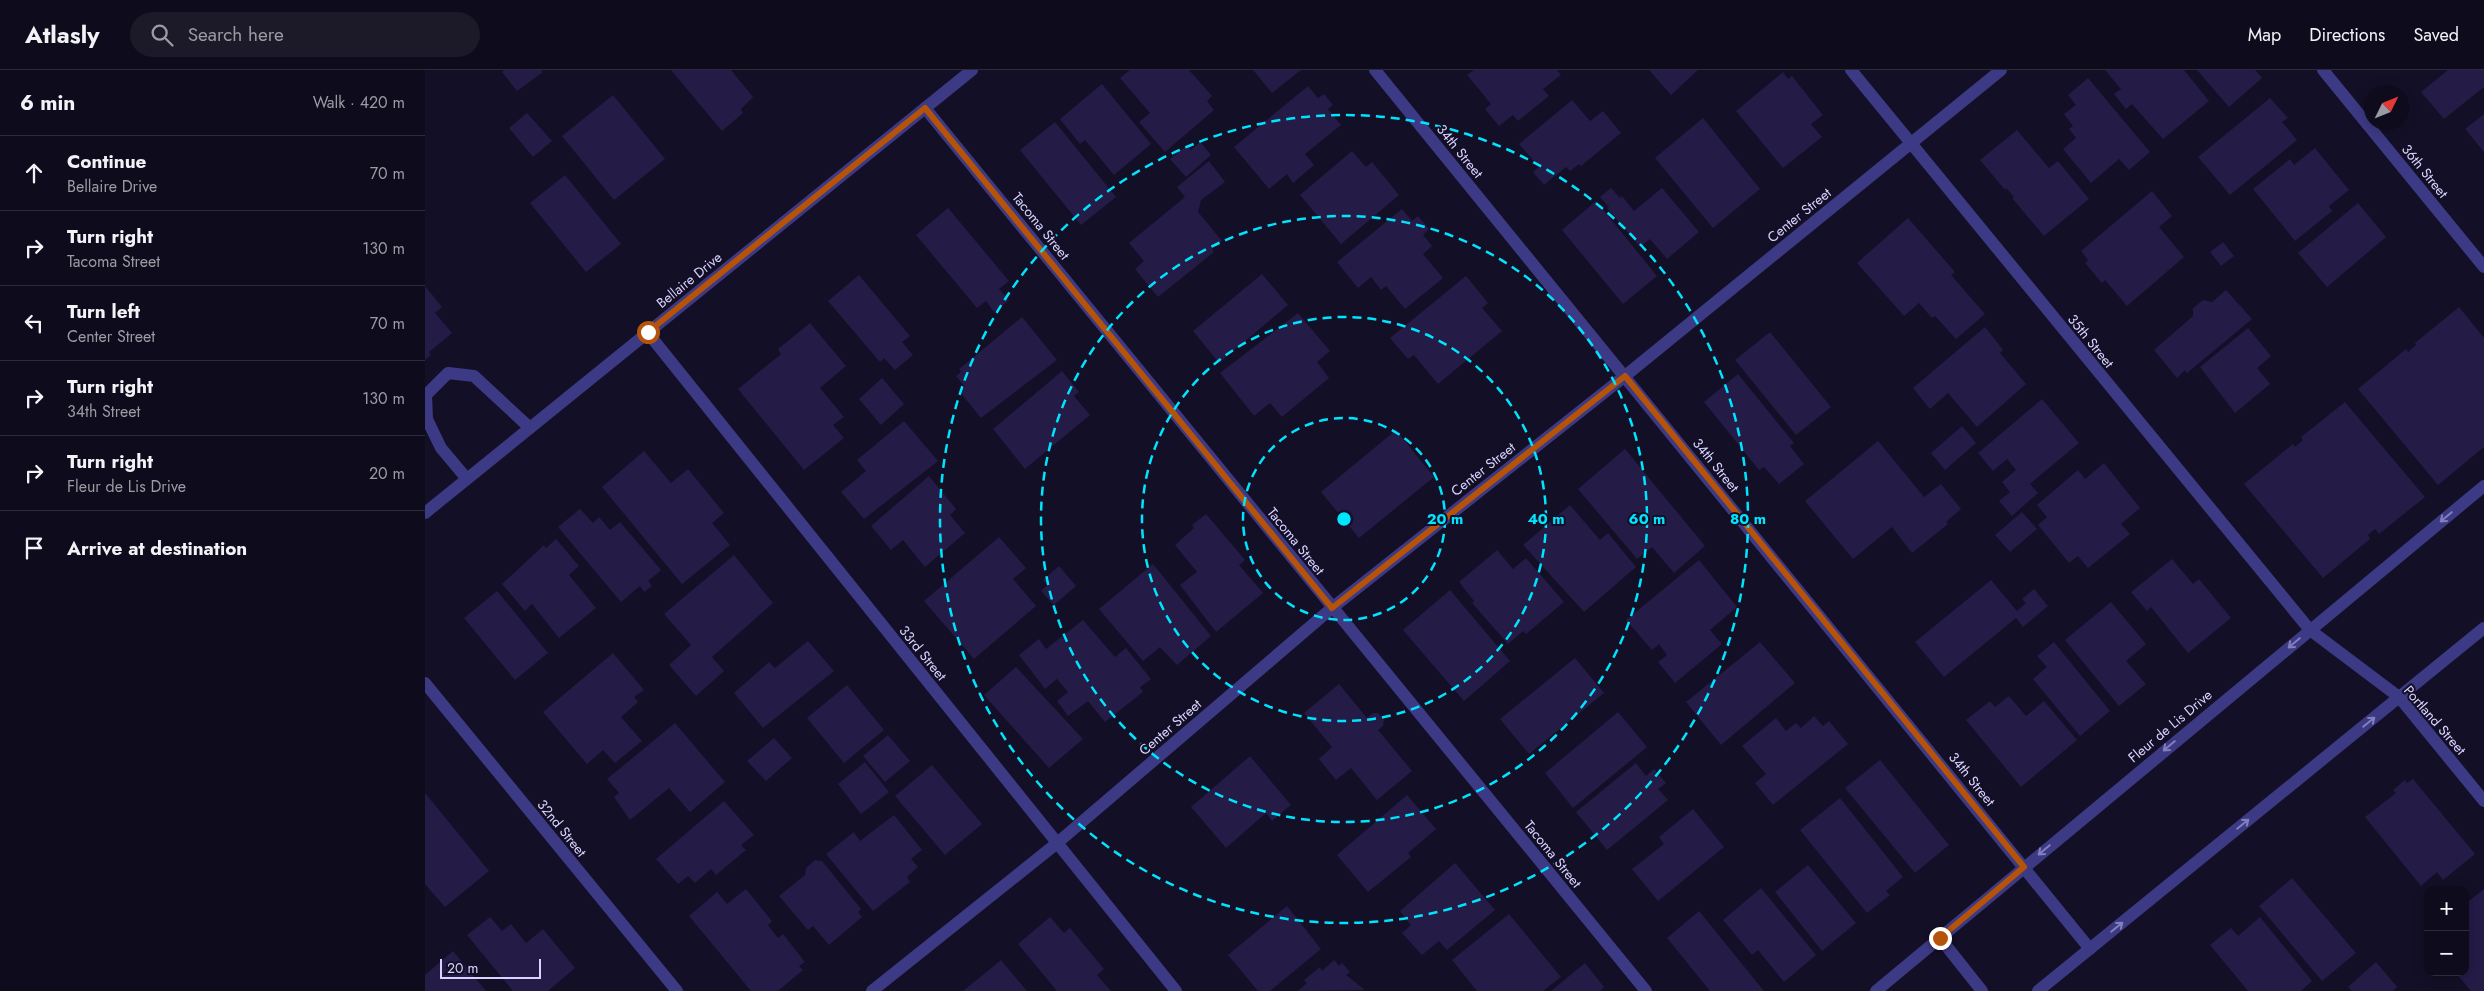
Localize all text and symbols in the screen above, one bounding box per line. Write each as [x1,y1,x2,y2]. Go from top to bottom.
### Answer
search box [130,12,480,57]
text: Atlasly [25,17,100,52]
icon: search [148,21,176,49]
text: Search here [188,21,284,48]
text: Map [2248,22,2281,48]
text: Directions [2309,22,2385,48]
text: Saved [2413,22,2459,48]
north arrow [2364,85,2409,130]
text: 6 min [20,88,75,118]
text: Walk · 420 m [313,91,405,114]
street label: 34th Street [1432,120,1488,183]
street label: 36th Street [2397,140,2453,203]
text: Continue [67,148,146,175]
icon: ahead [20,159,48,187]
text: 70 m [370,162,405,185]
text: Bellaire Drive [67,175,157,198]
street label: Center Street [1763,183,1836,247]
street label: Tacoma Street [1008,188,1075,264]
text: Turn right [67,223,153,250]
icon: right [20,234,48,262]
text: 130 m [362,237,405,260]
street label: Bellaire Drive [652,247,726,313]
text: Tacoma Street [67,250,160,273]
text: Turn left [67,298,140,325]
icon: left [20,309,48,337]
street label: 35th Street [2063,310,2119,373]
text: 70 m [370,312,405,335]
route start [637,321,660,344]
text: Center Street [67,325,155,348]
text: Turn right [67,373,153,400]
icon: right [20,384,48,412]
text: 130 m [362,387,405,410]
text: 34th Street [67,400,140,423]
street label: 34th Street [1688,434,1744,497]
street label: Center Street [1446,437,1520,501]
text: Turn right [67,448,153,475]
icon: right [20,459,48,487]
text: 20 m [369,462,405,485]
text: Fleur de Lis Drive [67,475,186,498]
street label: Tacoma Street [1263,503,1330,579]
text: 20 m [1427,508,1463,530]
text: 40 m [1527,508,1565,530]
text: 60 m [1629,508,1665,530]
text: 80 m [1730,508,1766,530]
centre of rings [1335,510,1353,528]
one-way arrow [2440,511,2453,522]
icon: arrive [20,534,48,562]
text: Arrive at destination [67,535,247,562]
street label: 33rd Street [895,621,952,685]
one-way arrow [2288,637,2301,648]
street label: Portland Street [2399,681,2471,759]
street label: Fleur de Lis Drive [2124,685,2216,767]
street label: Center Street [1134,694,1206,760]
one-way arrow [2362,716,2375,727]
one-way arrow [2163,741,2176,752]
street label: 34th Street [1944,748,2000,811]
street label: 32nd Street [533,795,592,861]
street label: Tacoma Street [1520,816,1587,892]
one-way arrow [2236,819,2249,830]
one-way arrow [2038,845,2051,856]
map controls [2424,886,2469,976]
button: + [2424,886,2469,931]
one-way arrow [2110,922,2123,933]
route end [1929,927,1952,950]
button: − [2424,931,2469,976]
scale bar [440,956,541,979]
text: 20 m [447,958,479,978]

